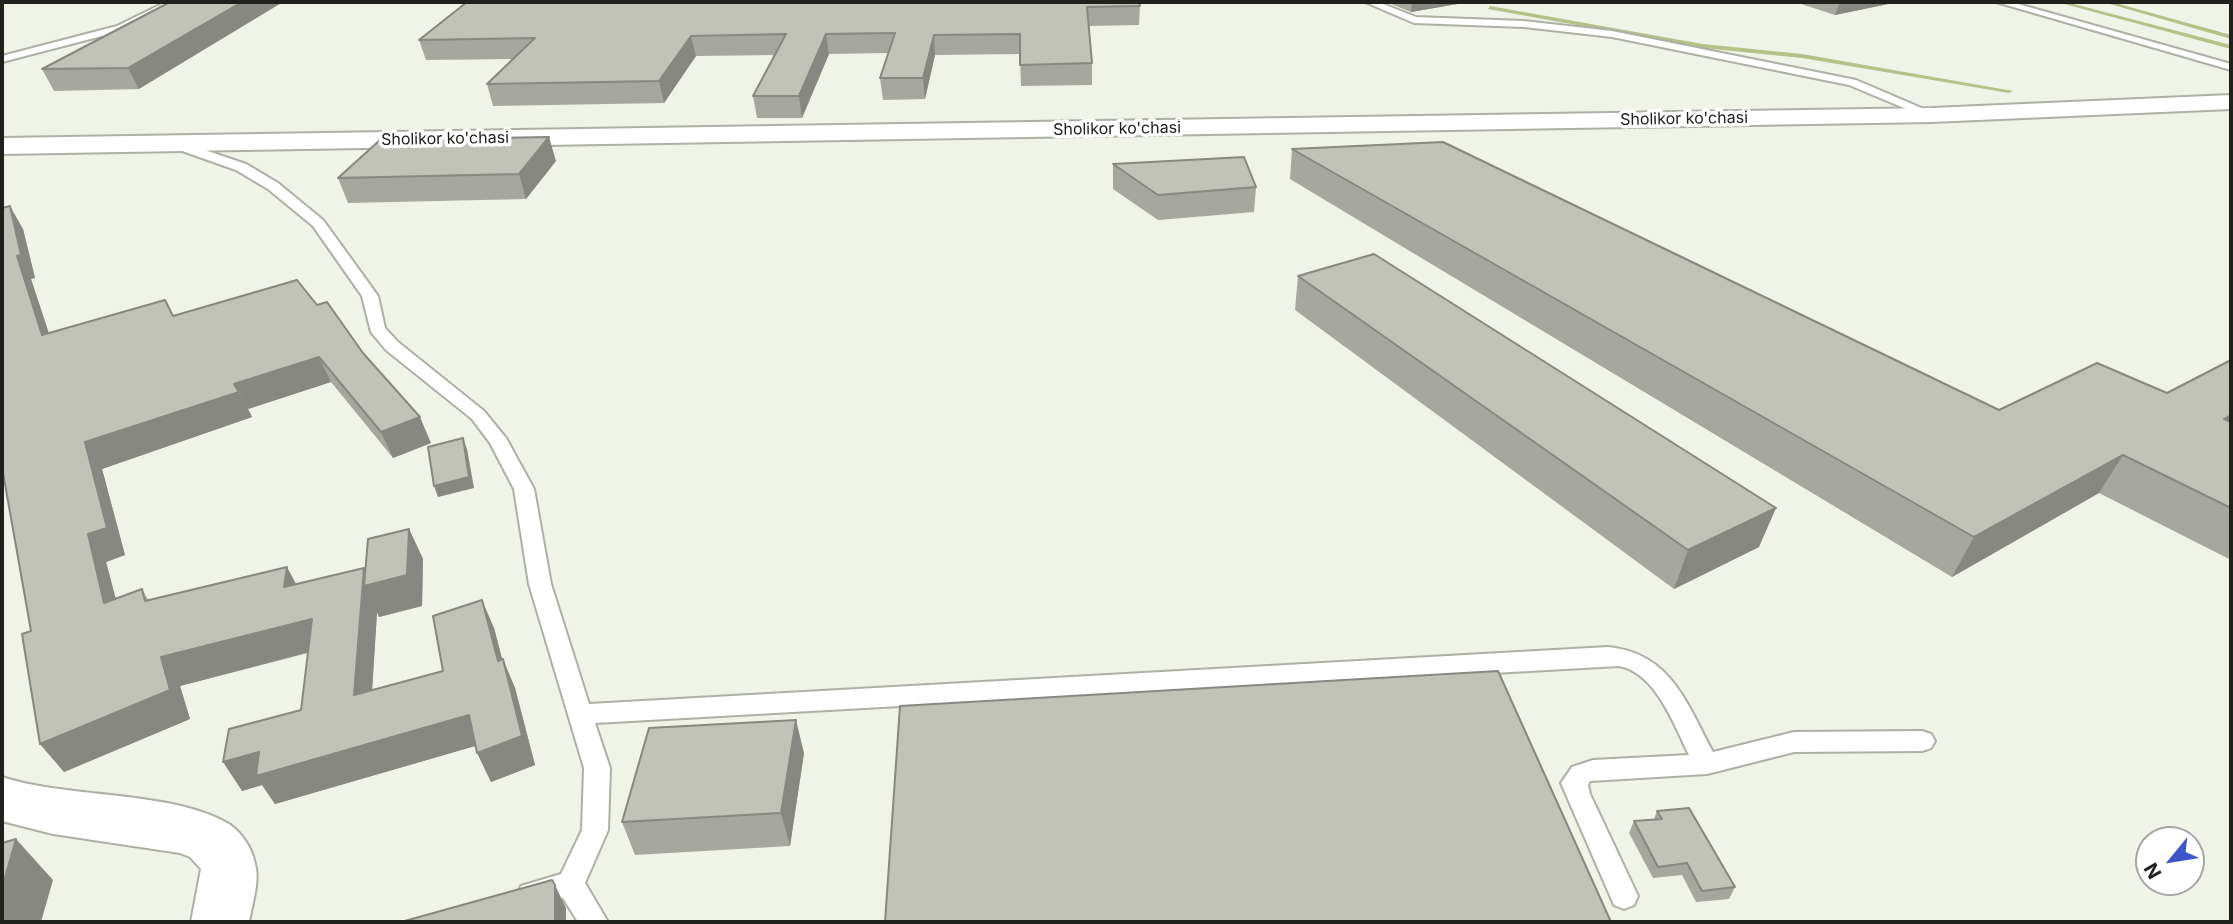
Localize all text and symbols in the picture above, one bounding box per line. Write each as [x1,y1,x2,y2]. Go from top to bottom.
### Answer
street label: Sholikor ko'chasi [1620,108,1748,130]
street label: Sholikor ko'chasi [1053,118,1181,140]
street label: Sholikor ko'chasi [381,128,509,150]
north arrow [2135,826,2205,896]
text: N [2140,859,2167,883]

